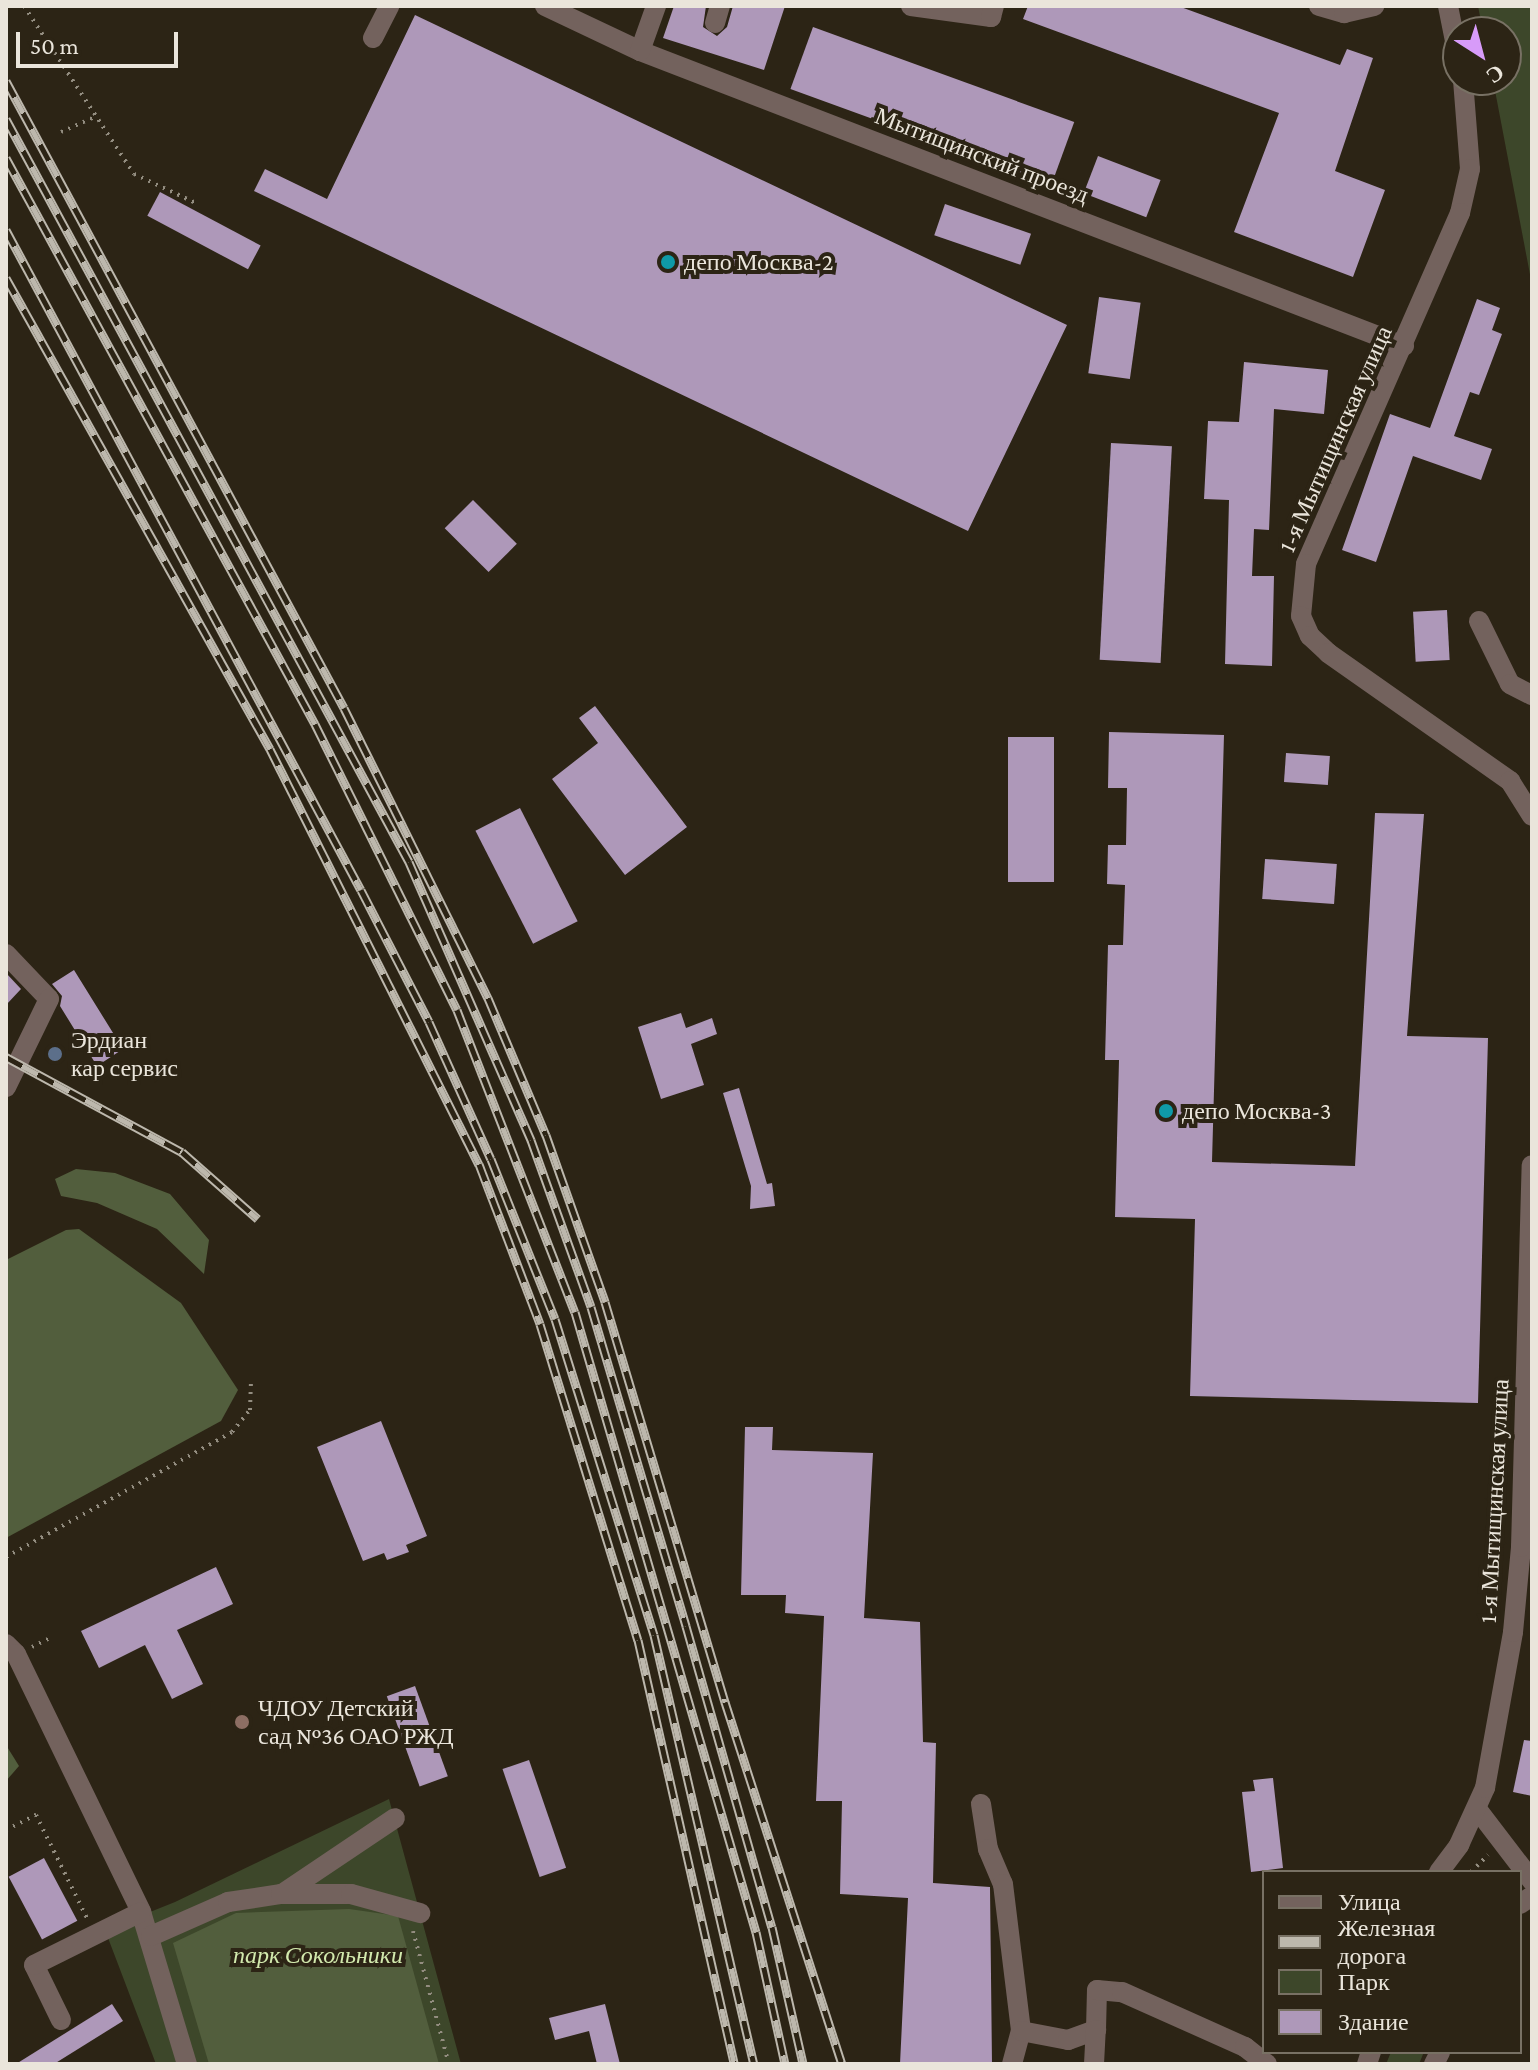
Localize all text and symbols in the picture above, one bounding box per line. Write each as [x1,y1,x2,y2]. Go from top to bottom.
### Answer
scale bar [20,16,182,66]
north arrow [1442,16,1522,96]
text: 50 m [30,32,79,59]
text: С [1481,59,1509,89]
street label: Мытищинский проезд [871,101,1093,209]
place label: депо Москва-2 [684,248,833,276]
marker: депо Москва-2 [659,253,677,271]
street label: 1-я Мытищинская улица [1272,321,1398,557]
place label: Эрдиан кар сервис [71,1026,178,1082]
marker: Эрдиан кар сервис [46,1045,64,1063]
place label: депо Москва-3 [1182,1097,1331,1125]
marker: депо Москва-3 [1157,1102,1175,1120]
street label: 1-я Мытищинская улица [1473,1378,1515,1624]
place label: ЧДОУ Детский сад №36 ОАО РЖД [258,1694,454,1750]
marker: ЧДОУ Детский сад №36 ОАО РЖД [233,1713,251,1731]
legend [1262,1870,1522,2054]
text: Улица [1338,1888,1401,1915]
text: Железная дорога [1337,1914,1435,1969]
park label: парк Сокольники [233,1941,403,1969]
text: Парк [1338,1968,1390,1995]
text: Здание [1338,2008,1409,2035]

